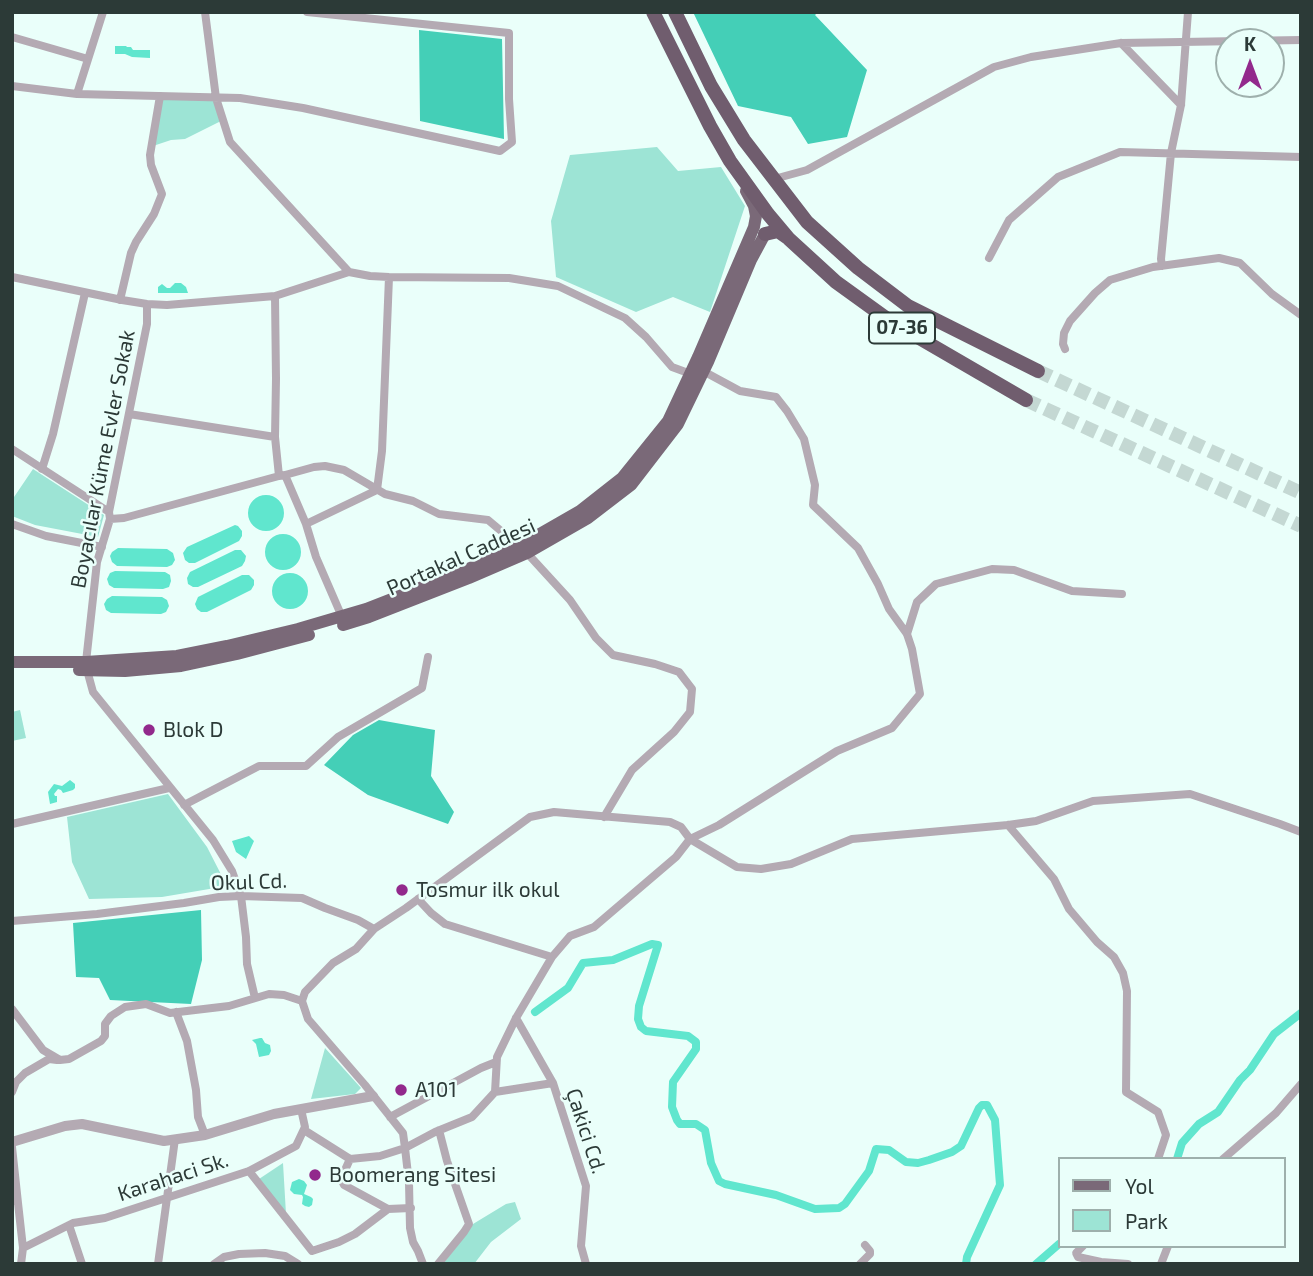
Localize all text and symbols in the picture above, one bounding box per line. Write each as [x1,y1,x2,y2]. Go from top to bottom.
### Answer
north arrow [1215,28,1285,98]
text: K [1244,32,1256,55]
road number: 07-36 [869,312,935,344]
street label: Boyacılar Küme Evler Sokak [66,328,140,590]
street label: Portakal Caddesi [383,513,539,601]
place label: Blok D [163,717,224,743]
marker: Blok D [141,722,157,738]
street label: Okul Cd. [210,868,288,896]
place label: Tosmur ilk okul [416,877,560,903]
marker: Tosmur ilk okul [394,882,410,898]
place label: A101 [415,1077,457,1103]
marker: A101 [393,1082,409,1098]
street label: Çakici Cd. [560,1085,612,1177]
street label: Karahaci Sk. [114,1147,232,1207]
legend [1058,1157,1285,1248]
place label: Boomerang Sitesi [329,1162,496,1188]
marker: Boomerang Sitesi [307,1167,323,1183]
text: Yol [1125,1173,1154,1198]
text: Park [1125,1208,1168,1233]

